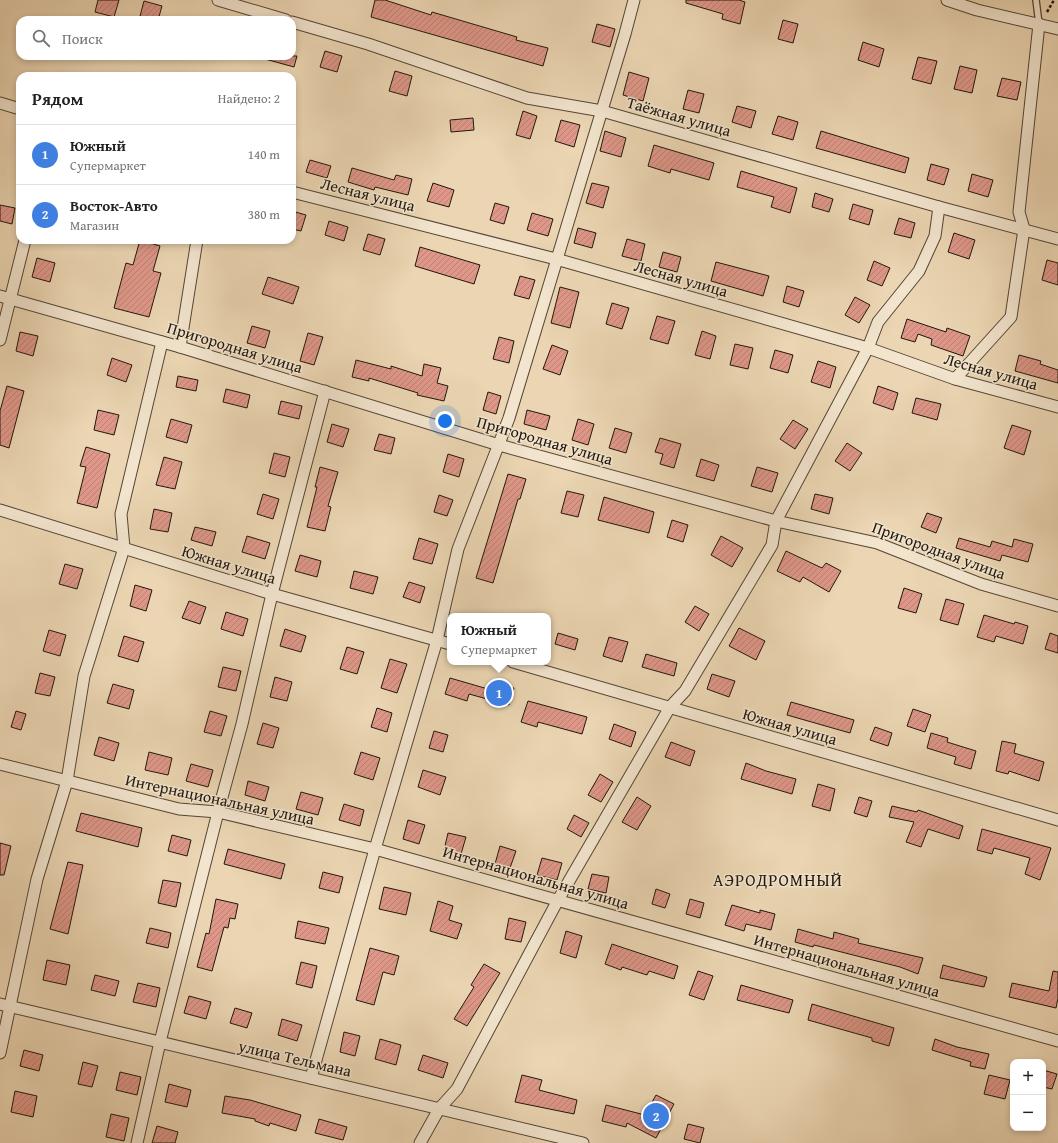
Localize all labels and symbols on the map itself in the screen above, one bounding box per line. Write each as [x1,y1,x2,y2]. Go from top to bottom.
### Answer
street label: Таёжная улица [624,90,734,142]
street label: Лесная улица [318,171,418,217]
street label: Лесная улица [631,253,731,303]
street label: Пригородная улица [164,315,306,379]
street label: Лесная улица [941,346,1041,396]
street label: Пригородная улица [474,409,616,471]
your location [435,411,455,431]
street label: Пригородная улица [869,515,1010,585]
street label: Южная улица [179,538,279,590]
pin: 1 [486,678,512,708]
street label: Южная улица [740,701,840,751]
street label: Интернациональная улица [123,767,317,831]
street label: Интернациональная улица [440,839,632,915]
district label: АЭРОДРОМНЫЙ [713,867,843,892]
street label: Интернациональная улица [751,927,943,1003]
street label: улица Тельмана [235,1033,354,1083]
pin: 2 [643,1101,669,1131]

